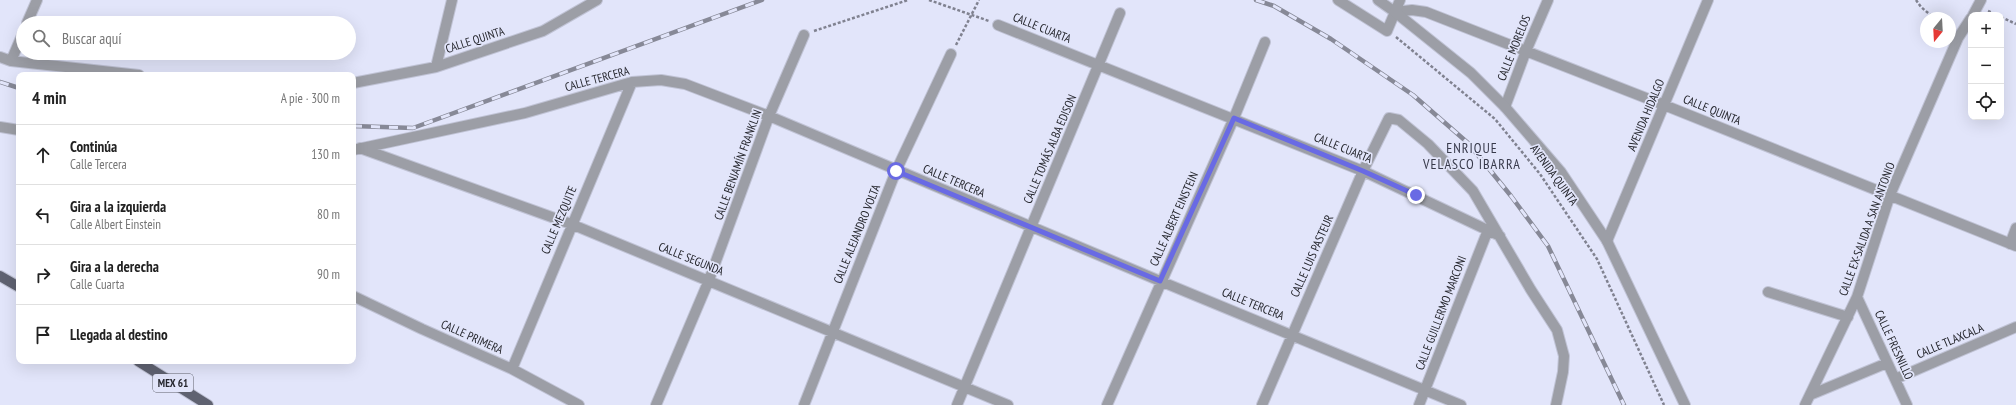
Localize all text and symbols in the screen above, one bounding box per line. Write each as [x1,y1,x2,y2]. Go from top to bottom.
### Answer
street label: CALLE CUARTA [1011,9,1074,46]
north arrow [1920,12,1956,48]
map controls [1968,12,2004,120]
button: + [1968,12,2004,48]
street label: CALLE MORELOS [1494,13,1534,83]
search box [16,16,356,60]
street label: CALLE QUINTA [444,23,506,56]
icon: search [30,27,52,49]
text: Buscar aquí [62,29,122,48]
button: − [1968,48,2004,84]
street label: CALLE TERCERA [563,63,631,94]
street label: AVENIDA HIDALGO [1624,76,1668,153]
button: locate [1968,84,2004,120]
text: 4 min [32,87,66,109]
text: A pie · 300 m [281,90,340,107]
street label: CALLE QUINTA [1681,91,1744,128]
street label: CALLE TOMÁS ALBA EDISON [1020,92,1079,206]
street label: CALLE BENJAMÍN FRANKLIN [711,108,765,222]
street label: CALLE CUARTA [1312,129,1375,166]
text: Continúa [70,137,117,156]
district label: ENRIQUE VELASCO IBARRA [1422,139,1521,173]
street label: AVENIDA QUINTA [1527,141,1582,208]
icon: ahead [32,144,54,166]
text: 130 m [311,146,340,163]
text: Calle Tercera [70,156,127,173]
street label: CALLE EX-SALIDA A SAN ANTONIO [1835,159,1898,298]
street label: CALLE TERCERA [921,161,988,200]
route start [887,162,905,180]
street label: CALLE ALBERT EINSTEIN [1146,169,1201,268]
street label: CALLE ALEJANDRO VOLTA [830,182,883,286]
street label: CALLE MEZQUITE [537,183,580,256]
route end [1407,186,1425,204]
text: Gira a la izquierda [70,197,166,216]
icon: left [32,204,54,226]
text: 80 m [317,206,340,223]
street label: CALLE LUIS PASTEUR [1287,212,1336,299]
text: Calle Albert Einstein [70,216,161,233]
street label: CALLE SEGUNDA [656,239,726,279]
street label: CALLE GUILLERMO MARCONI [1412,254,1469,372]
text: Gira a la derecha [70,257,159,276]
icon: right [32,264,54,286]
text: 90 m [317,266,340,283]
text: Calle Cuarta [70,276,124,293]
street label: CALLE TERCERA [1220,284,1287,323]
street label: CALLE FRESNILLO [1872,308,1917,382]
street label: CALLE PRIMERA [439,316,506,357]
street label: CALLE TLAXCALA [1914,320,1986,361]
icon: arrive [32,324,54,346]
text: Llegada al destino [70,325,168,344]
road number: MEX 61 [153,374,193,392]

